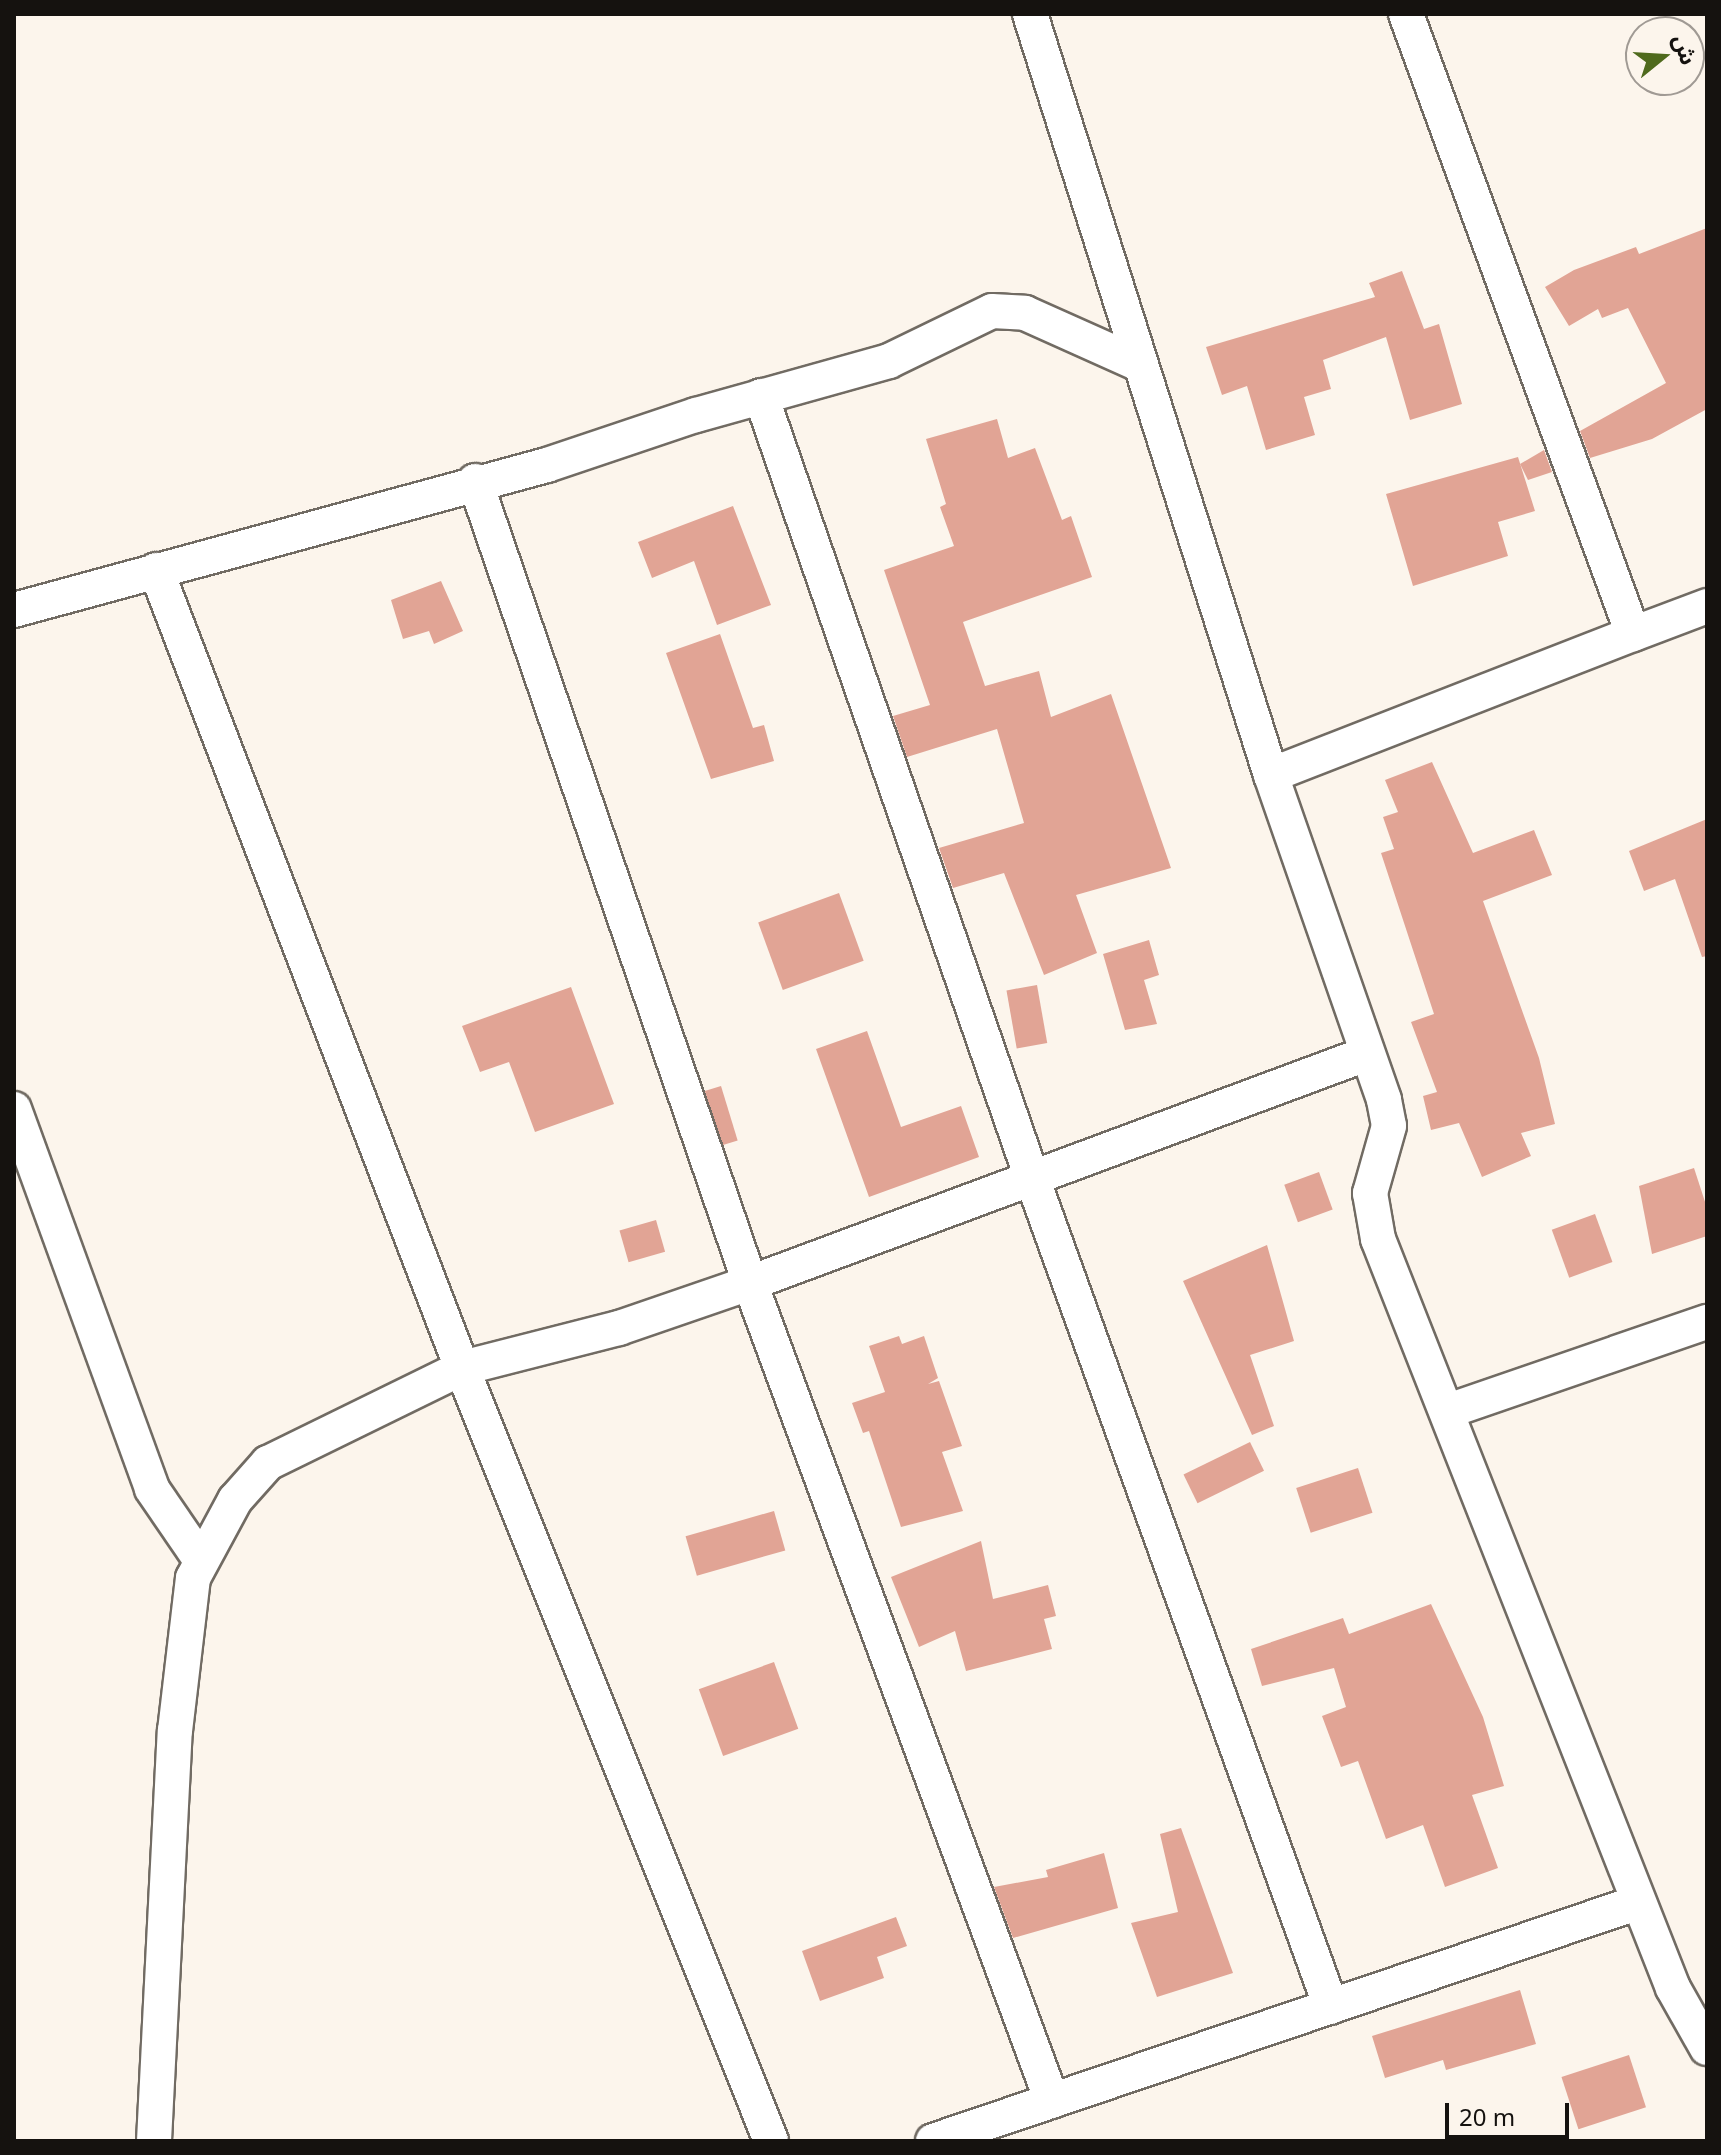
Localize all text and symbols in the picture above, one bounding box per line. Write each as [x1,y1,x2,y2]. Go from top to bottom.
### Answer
north arrow [1625,16,1705,96]
text: ش [1667,30,1705,68]
scale bar [1449,2087,1573,2137]
text: 20 m [1459,2100,1515,2133]

